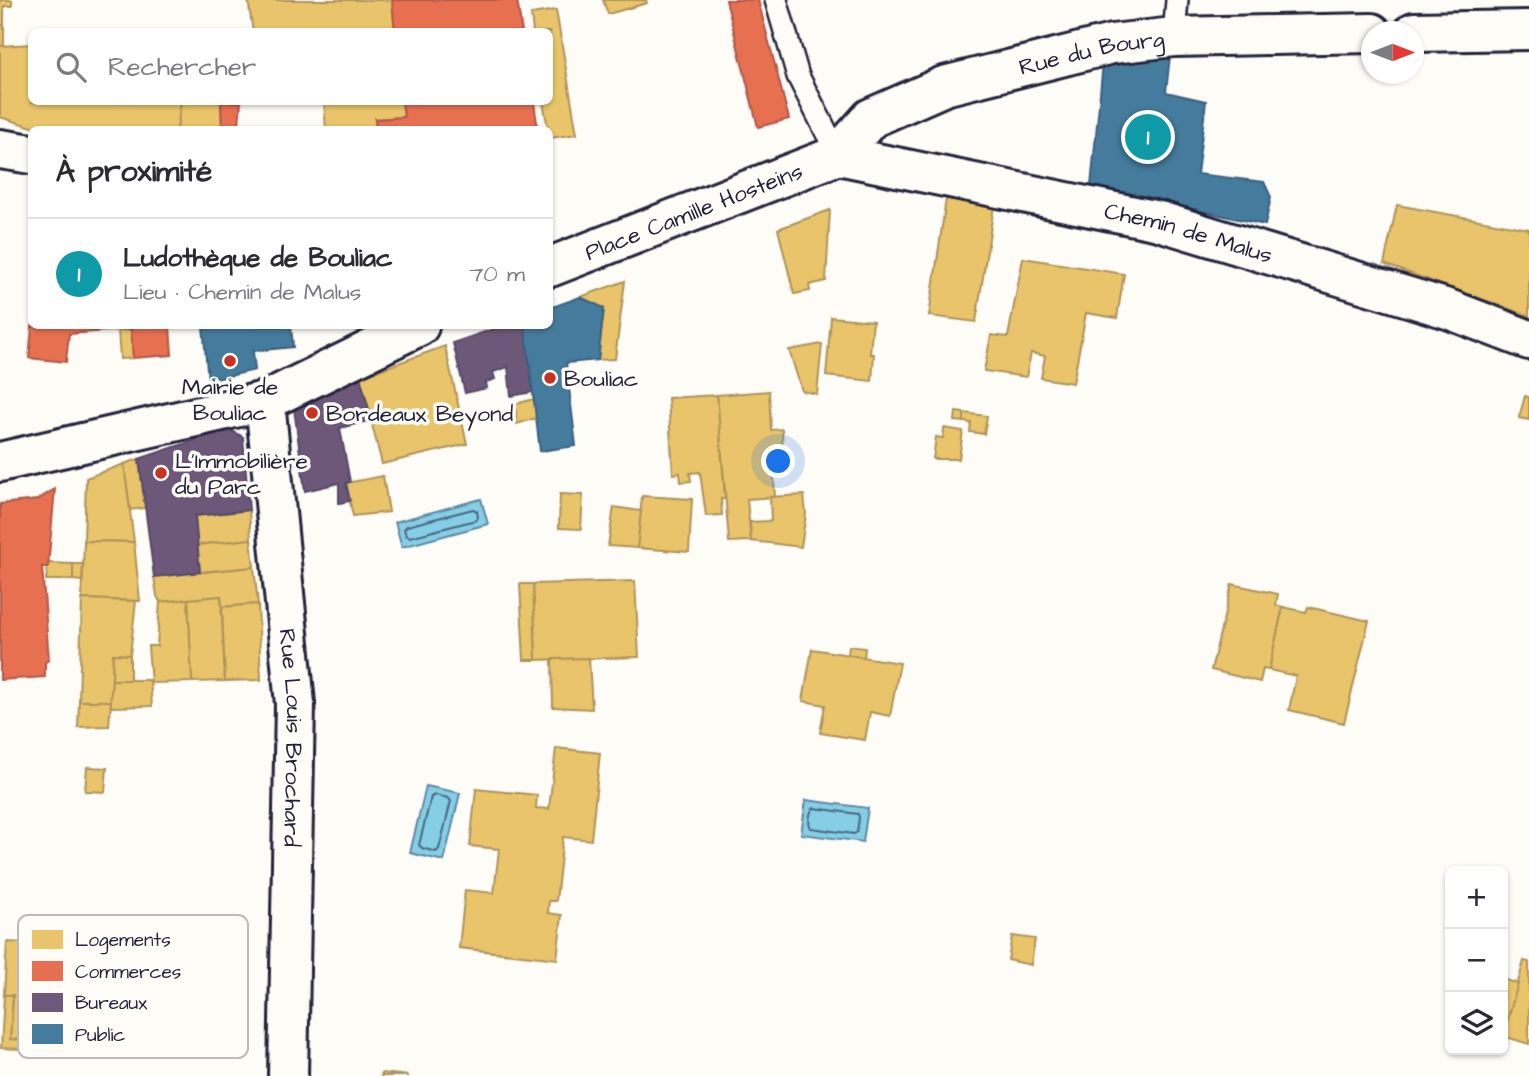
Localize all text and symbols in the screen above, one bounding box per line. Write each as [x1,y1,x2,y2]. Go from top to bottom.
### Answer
north arrow [1361,21,1424,84]
street label: Rue du Bourg [1016,23,1166,84]
search box [28,28,553,105]
icon: search [52,48,90,86]
text: Rechercher [108,49,256,85]
pin: 1 [1125,111,1171,163]
text: À proximité [56,151,212,193]
street label: Place Camille Hosteins [580,155,807,269]
street label: Chemin de Malus [1101,195,1276,272]
text: Ludothèque de Bouliac [123,240,392,276]
text: 1 [78,258,80,290]
text: 70 m [469,258,525,290]
text: Lieu · Chemin de Malus [123,276,361,308]
marker: Mairie de Bouliac [222,353,238,369]
place label: Bouliac [564,363,638,395]
marker: Bouliac [542,370,558,386]
place label: Mairie de Bouliac [182,371,278,429]
place label: Bordeaux Beyond [326,398,513,431]
marker: Bordeaux Beyond [304,405,320,421]
your location [761,444,795,478]
place label: L'Immobilière du Parc [175,445,308,503]
marker: L'Immobilière du Parc [153,465,169,481]
street label: Rue Louis Brochard [271,627,310,847]
map controls [1445,866,1508,1055]
button: + [1445,866,1508,929]
legend [18,915,248,1058]
text: Logements [75,927,171,955]
button: − [1445,929,1508,992]
text: Commerces [75,959,181,986]
text: Bureaux [75,990,147,1017]
button: layers [1445,992,1508,1055]
text: Public [75,1022,125,1049]

